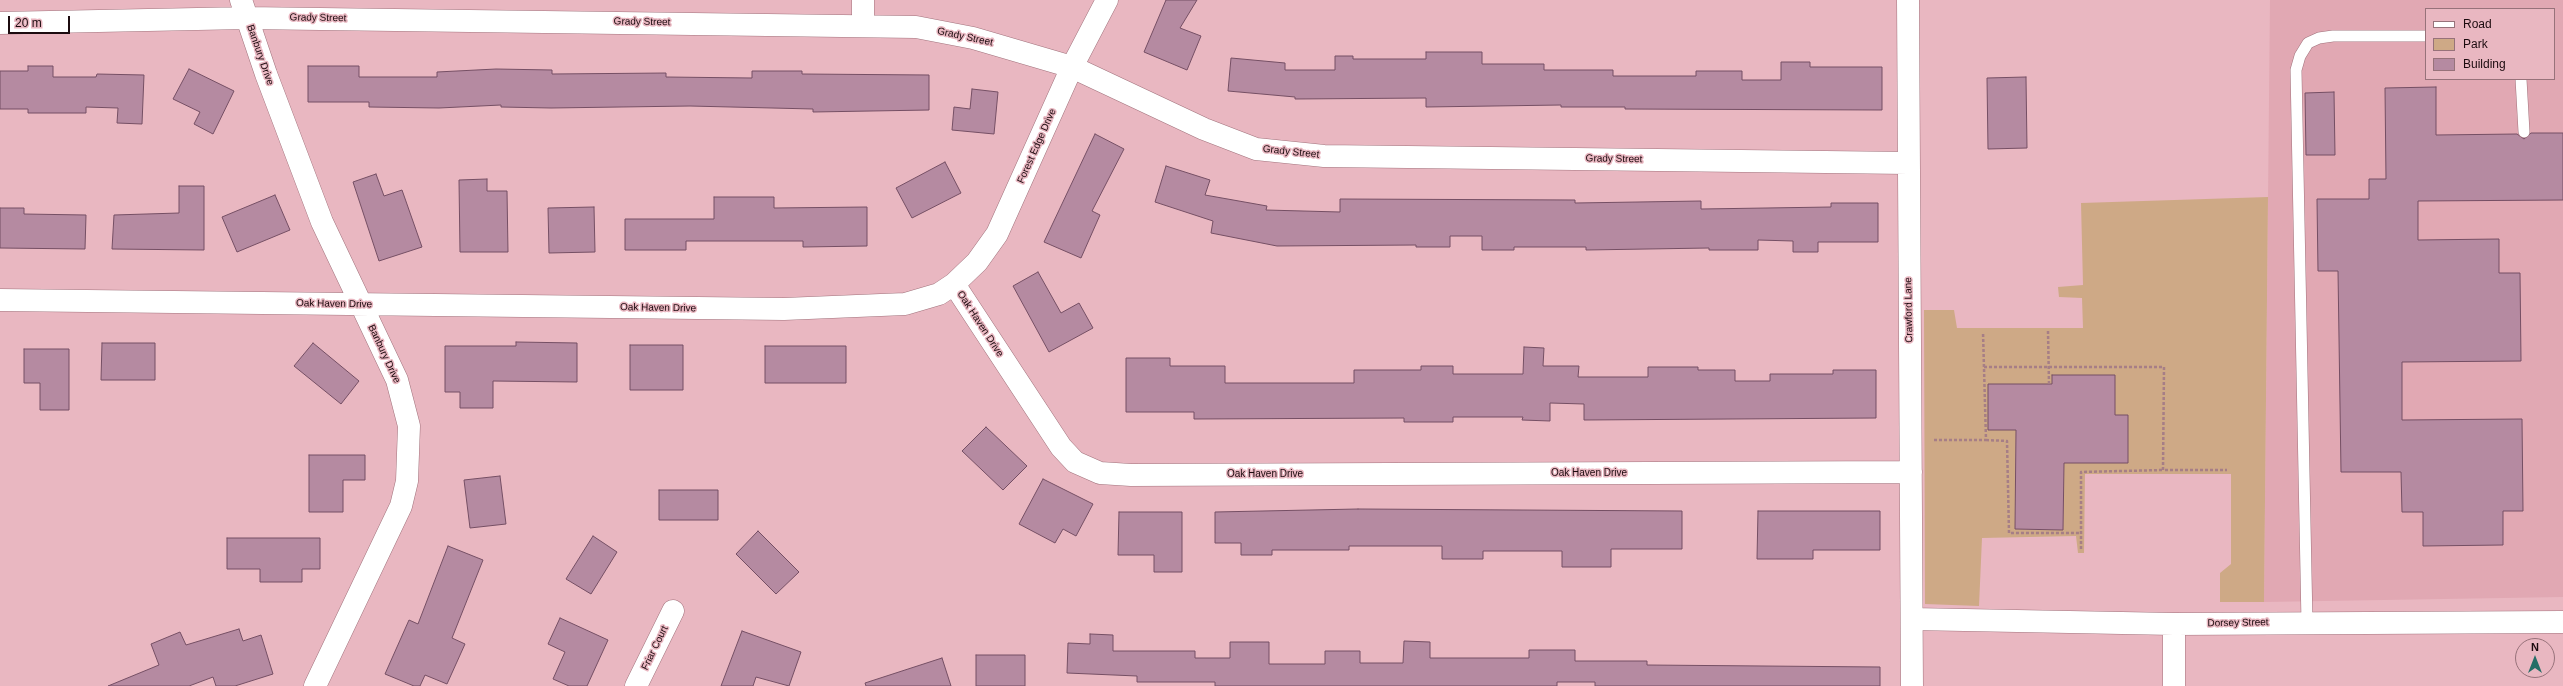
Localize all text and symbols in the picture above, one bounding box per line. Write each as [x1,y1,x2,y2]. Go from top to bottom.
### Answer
scale bar [10,8,72,34]
legend [2425,8,2555,80]
street label: Grady Street [290,12,346,24]
text: 20 m [15,16,42,30]
street label: Grady Street [614,16,670,28]
text: Road [2463,17,2492,31]
street label: Banbury Drive [244,23,276,87]
street label: Grady Street [936,25,994,49]
text: Park [2463,37,2488,51]
text: Building [2463,57,2506,71]
street label: Forest Edge Drive [1015,107,1059,185]
street label: Grady Street [1262,143,1320,161]
street label: Grady Street [1586,153,1642,165]
street label: Crawford Lane [1902,277,1916,343]
street label: Oak Haven Drive [954,289,1006,359]
street label: Oak Haven Drive [296,297,372,311]
street label: Oak Haven Drive [620,301,696,315]
street label: Banbury Drive [365,323,403,385]
street label: Oak Haven Drive [1551,467,1627,479]
street label: Oak Haven Drive [1227,468,1303,480]
street label: Dorsey Street [2207,616,2269,630]
street label: Friar Court [639,624,671,672]
north arrow [2515,638,2555,678]
text: N [2531,641,2539,653]

